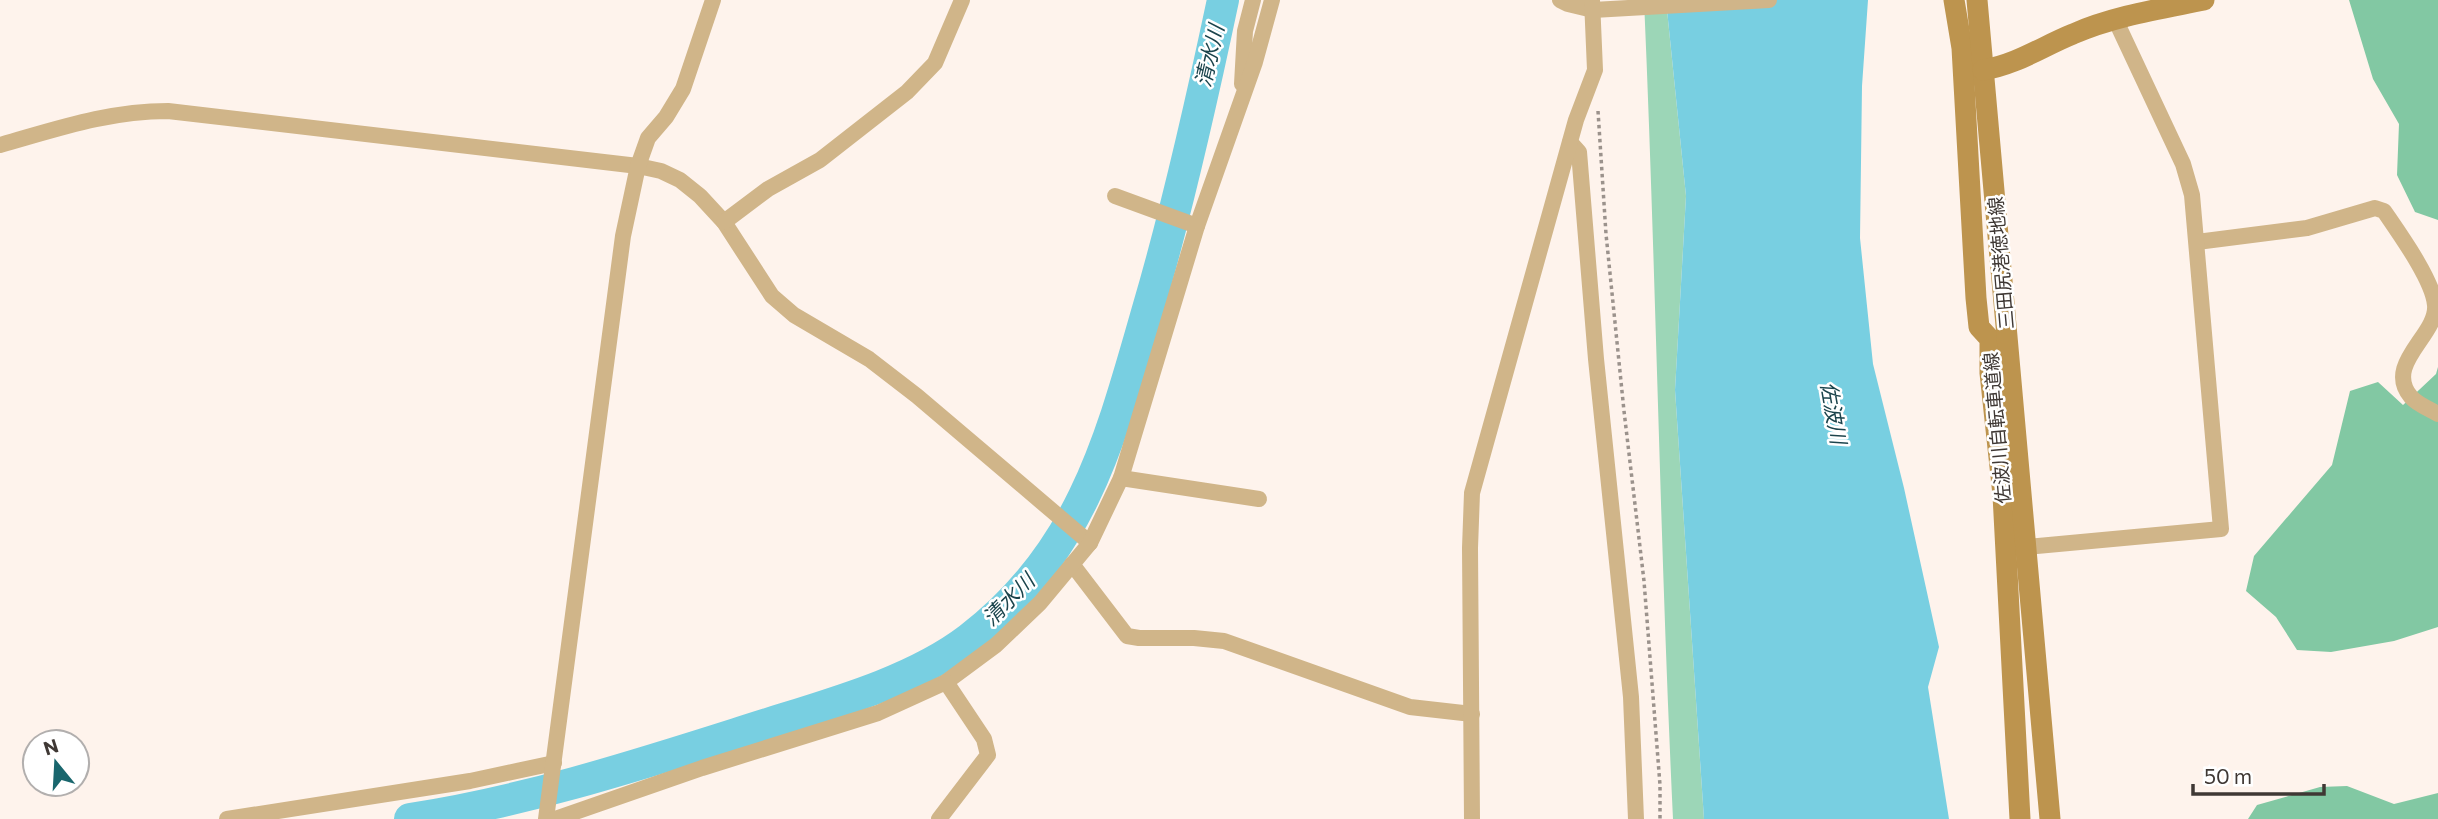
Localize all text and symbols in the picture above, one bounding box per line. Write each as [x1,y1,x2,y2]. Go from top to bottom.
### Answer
water label: 清水川 [1189,20,1228,89]
street label: 三田尻港徳地線 [1983,196,2018,330]
street label: 佐波川自転車道線 [1978,351,2015,505]
water label: 佐波川 [1817,380,1853,448]
water label: 清水川 [977,566,1040,630]
north arrow [21,728,91,798]
text: N [40,733,61,759]
scale bar [2193,752,2324,796]
text: 50 m [2204,763,2252,788]

